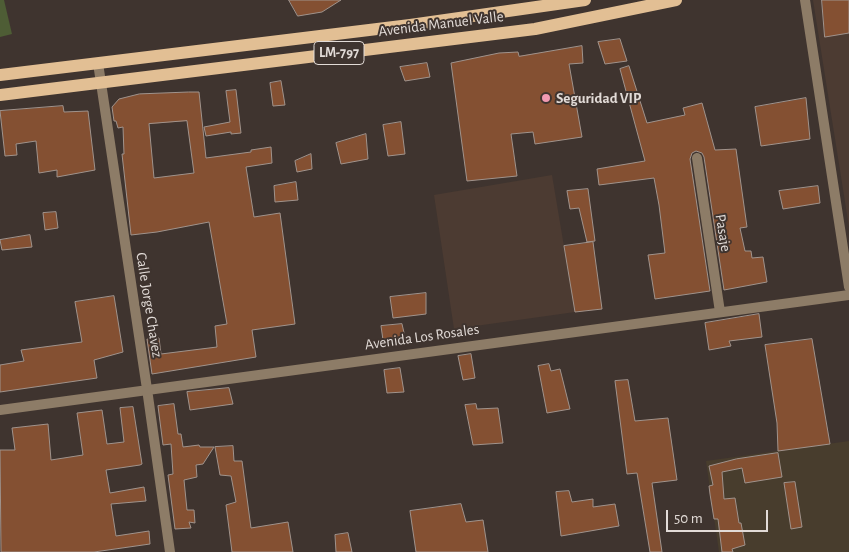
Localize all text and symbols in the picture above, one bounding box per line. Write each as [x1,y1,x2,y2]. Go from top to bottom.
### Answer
street label: Avenida Manuel Valle [377,7,505,41]
road number: LM-797 [314,42,364,64]
place label: Seguridad VIP [556,89,641,107]
marker: Seguridad VIP [540,92,552,104]
street label: Pasaje [711,213,735,253]
street label: Calle Jorge Chavez [132,251,166,359]
street label: Avenida Los Rosales [364,320,480,354]
scale bar [669,500,772,532]
text: 50 m [674,511,703,526]

